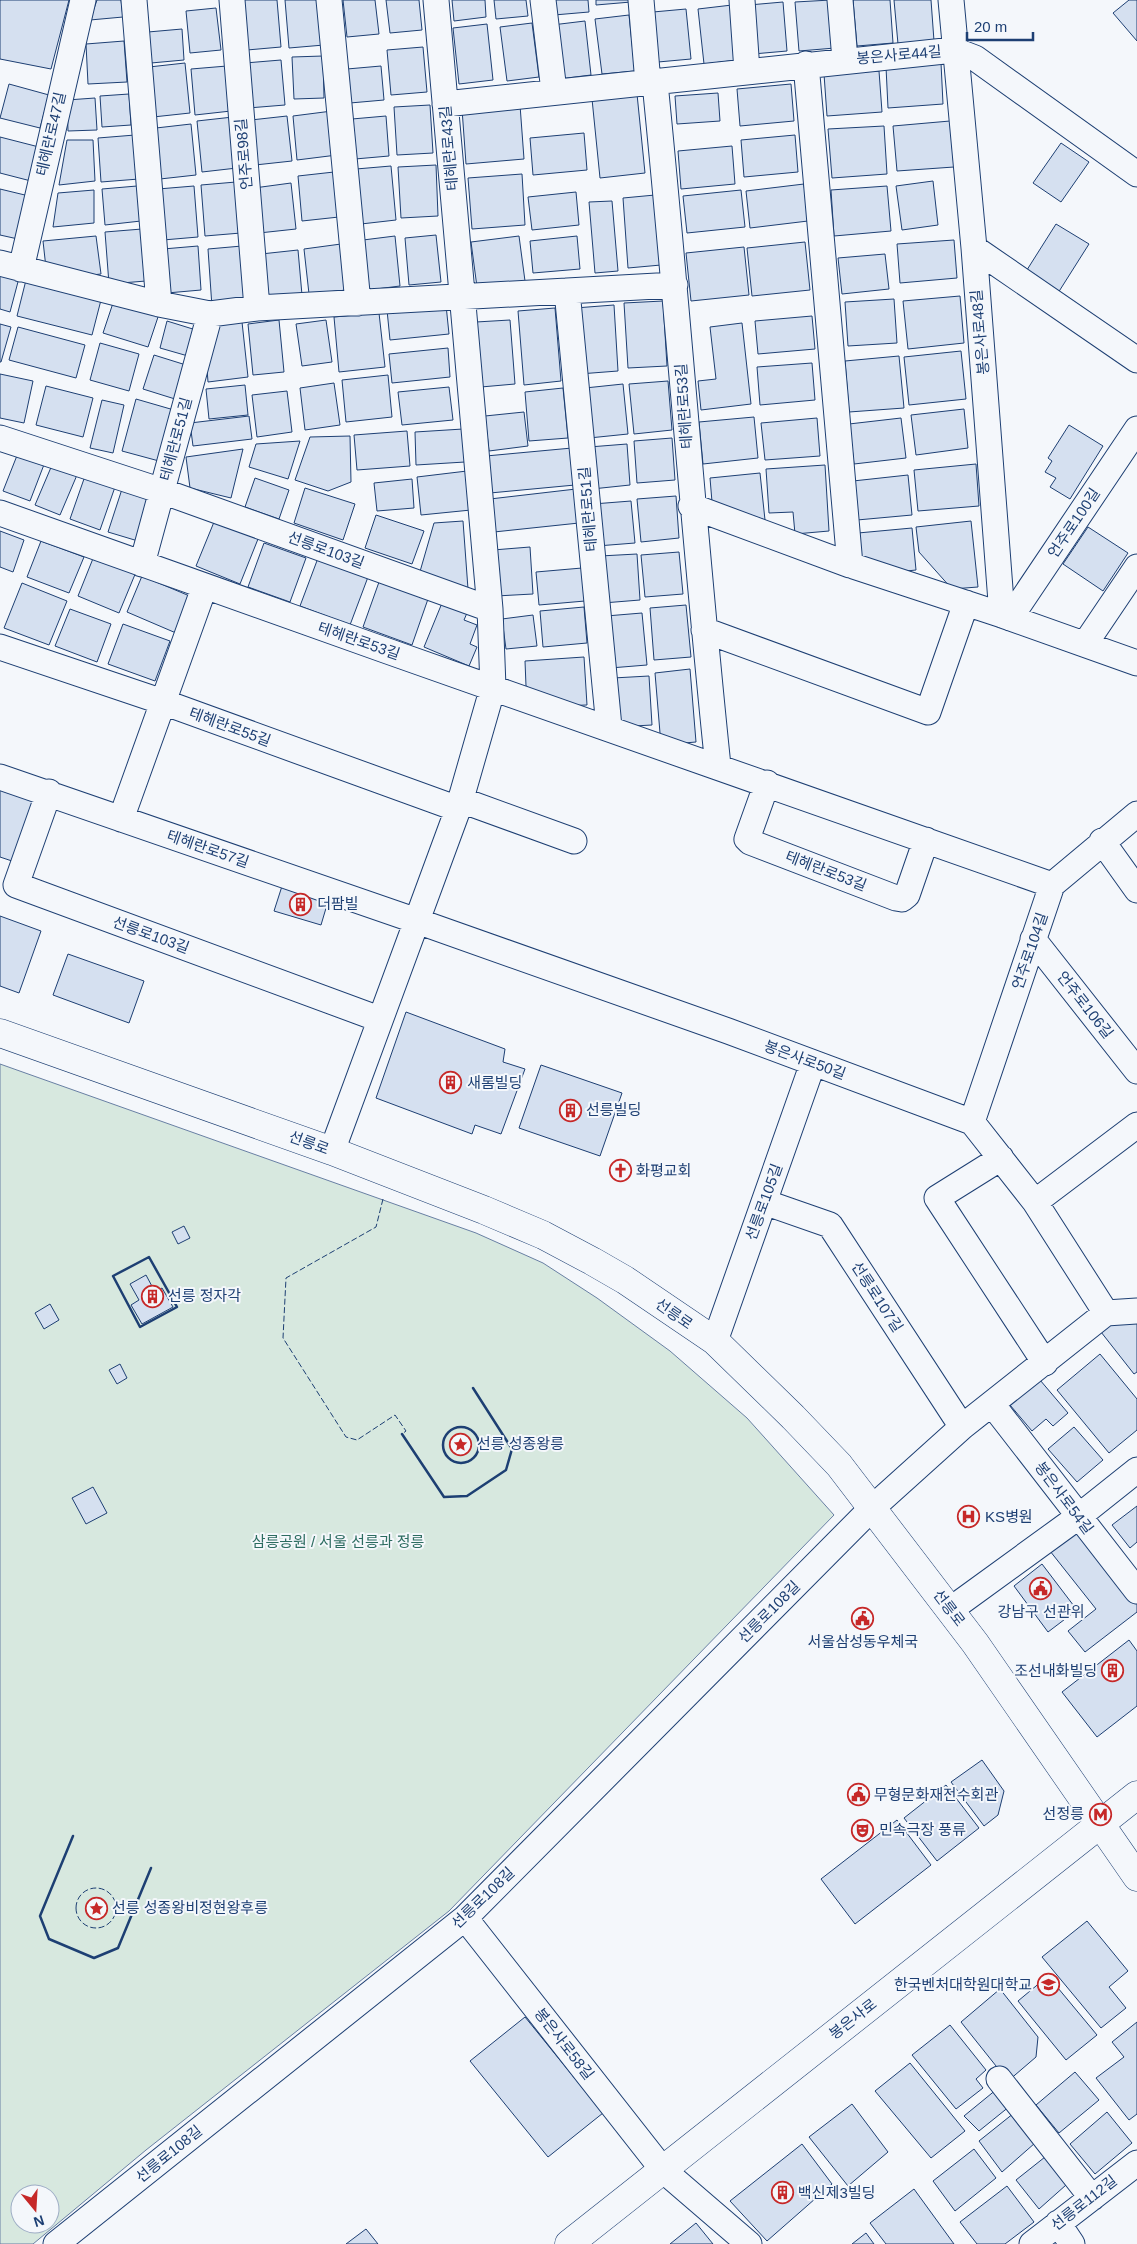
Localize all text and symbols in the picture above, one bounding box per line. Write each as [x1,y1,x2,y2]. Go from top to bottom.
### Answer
scale bar [967,10,1033,42]
text: 20 m [974,18,1007,35]
street label: 봉은사로44길 [856,42,942,67]
street label: 테헤란로47길 [33,90,68,178]
street label: 테헤란로43길 [436,105,461,191]
street label: 언주로98길 [232,117,255,191]
street label: 봉은사로48길 [967,289,992,375]
street label: 테헤란로53길 [672,363,695,449]
street label: 테헤란로51길 [156,395,195,482]
street label: 테헤란로51길 [575,466,600,552]
street label: 언주로100길 [1044,485,1103,561]
street label: 선릉로103길 [286,528,367,571]
street label: 테헤란로53길 [316,619,402,663]
street label: 테헤란로55길 [187,704,273,749]
street label: 테헤란로57길 [165,827,251,871]
street label: 테헤란로53길 [783,847,869,894]
building icon: 더팜빌 [289,892,313,916]
place label: 더팜빌 [317,895,358,912]
street label: 언주로104길 [1008,910,1051,992]
street label: 선릉로103길 [111,913,192,956]
street label: 언주로106길 [1054,968,1117,1042]
street label: 봉은사로50길 [762,1037,848,1082]
building icon: 새롬빌딩 [439,1071,463,1095]
place label: 새롬빌딩 [467,1074,522,1091]
building icon: 선릉빌딩 [558,1098,582,1122]
place label: 선릉빌딩 [586,1101,641,1118]
street label: 선릉로 [287,1127,332,1158]
church icon: 화평교회 [608,1159,632,1183]
street label: 선릉로105길 [742,1161,785,1242]
place label: 화평교회 [636,1162,691,1179]
street label: 선릉로107길 [848,1258,906,1335]
building icon: 선릉 정자각 [140,1284,164,1308]
place label: 선릉 정자각 [168,1287,241,1304]
street label: 선릉로 [652,1295,696,1332]
place icon: 선릉 성종왕릉 [449,1432,473,1456]
place label: 선릉 성종왕릉 [477,1435,564,1452]
street label: 봉은사로54길 [1032,1458,1097,1537]
hospital icon: KS병원 [957,1505,981,1529]
place label: KS병원 [985,1508,1033,1525]
park label: 삼릉공원 / 서울 선릉과 정릉 [252,1533,425,1550]
street label: 선릉로108길 [734,1577,803,1646]
public building icon: 강남구 선관위 [1029,1577,1053,1601]
street label: 선릉로 [930,1586,969,1629]
place label: 강남구 선관위 [998,1603,1084,1620]
public building icon: 서울삼성동우체국 [851,1607,875,1631]
place label: 서울삼성동우체국 [808,1633,918,1650]
building icon: 조선내화빌딩 [1101,1659,1125,1683]
place label: 조선내화빌딩 [1014,1662,1097,1679]
public building icon: 무형문화재전수회관 [846,1783,870,1807]
place label: 무형문화재전수회관 [874,1786,998,1803]
metro station icon: 선정릉 [1088,1802,1112,1826]
place label: 선정릉 [1043,1805,1084,1822]
theatre icon: 민속극장 풍류 [851,1818,875,1842]
place label: 민속극장 풍류 [879,1821,966,1838]
street label: 선릉로108길 [448,1864,517,1932]
place icon: 선릉 성종왕비정현왕후릉 [84,1896,108,1920]
place label: 선릉 성종왕비정현왕후릉 [112,1899,268,1916]
school or university icon: 한국벤처대학원대학교 [1036,1973,1060,1997]
place label: 한국벤처대학원대학교 [894,1976,1032,1993]
street label: 봉은사로 [826,1995,880,2042]
street label: 봉은사로58길 [531,2005,597,2083]
street label: 선릉로108길 [132,2122,205,2185]
street label: 선릉로112길 [1047,2172,1120,2234]
building icon: 백신제3빌딩 [770,2181,794,2205]
north arrow [10,2184,60,2234]
place label: 백신제3빌딩 [798,2184,875,2201]
text: N [32,2212,46,2231]

